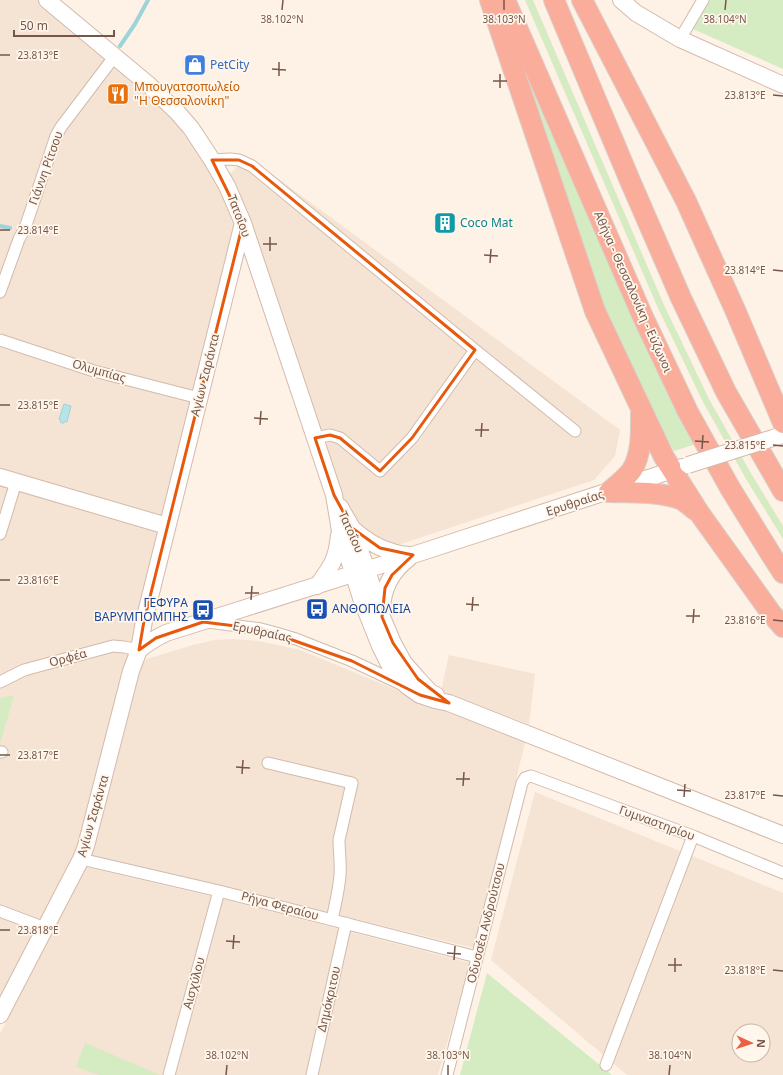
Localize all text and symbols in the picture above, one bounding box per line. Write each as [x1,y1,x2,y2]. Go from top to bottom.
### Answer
scale bar [14,12,114,38]
text: 38.102°N [260,12,304,26]
text: 38.103°N [482,12,526,26]
text: 38.104°N [703,12,747,26]
text: 50 m [20,17,48,34]
text: 23.813°E [17,48,59,62]
shop icon: PetCity [182,52,208,78]
place label: PetCity [210,56,250,73]
place label: Μπουγατσοπωλείο "Η Θεσσαλονίκη" [134,78,240,109]
restaurant icon: Μπουγατσοπωλείο "Η Θεσσαλονίκη" [105,81,131,107]
text: 23.813°E [724,88,766,102]
street label: Γιάννη Ρίτσου [24,128,67,207]
street label: Τατοΐου [224,192,255,240]
street label: Αθήνα - Θεσσαλονίκη - Εύζωνοι [590,208,677,375]
building icon: Coco Mat [432,210,458,236]
place label: Coco Mat [460,214,514,231]
text: 23.814°E [17,223,59,237]
text: 23.814°E [724,263,766,277]
street label: Αγίων Σαράντα [186,331,223,418]
street label: Ολυμπίας [70,355,128,386]
text: 23.815°E [17,398,59,412]
text: 23.815°E [724,438,766,452]
street label: Ερυθραίας [544,485,606,520]
street label: Τατοΐου [335,508,368,555]
text: 23.816°E [17,573,59,587]
place label: ΓΕΦΥΡΑ ΒΑΡΥΜΠΟΜΠΗΣ [94,594,188,625]
bus stop icon: ΑΝΘΟΠΩΛΕΙΑ [304,596,330,622]
bus stop icon: ΓΕΦΥΡΑ ΒΑΡΥΜΠΟΜΠΗΣ [190,597,216,623]
place label: ΑΝΘΟΠΩΛΕΙΑ [332,600,411,617]
text: 23.816°E [724,613,766,627]
street label: Ερυθραίας [231,617,293,646]
street label: Ορφέα [47,644,89,671]
text: 23.817°E [17,748,59,762]
street label: Αγίων Σαράντα [73,772,112,859]
text: 23.817°E [724,788,766,802]
street label: Γυμναστηρίου [617,801,697,844]
street label: Οδυσσέα Ανδρούτσου [462,861,509,985]
street label: Ρήγα Φεραίου [239,887,321,924]
text: 23.818°E [17,923,59,937]
street label: Αισχύλου [178,955,209,1011]
text: 23.818°E [724,963,766,977]
street label: Δημόκριτου [313,964,344,1033]
north arrow [731,1023,771,1063]
text: N [754,1039,769,1048]
text: 38.102°N [205,1048,249,1062]
text: 38.103°N [426,1048,470,1062]
text: 38.104°N [648,1048,692,1062]

